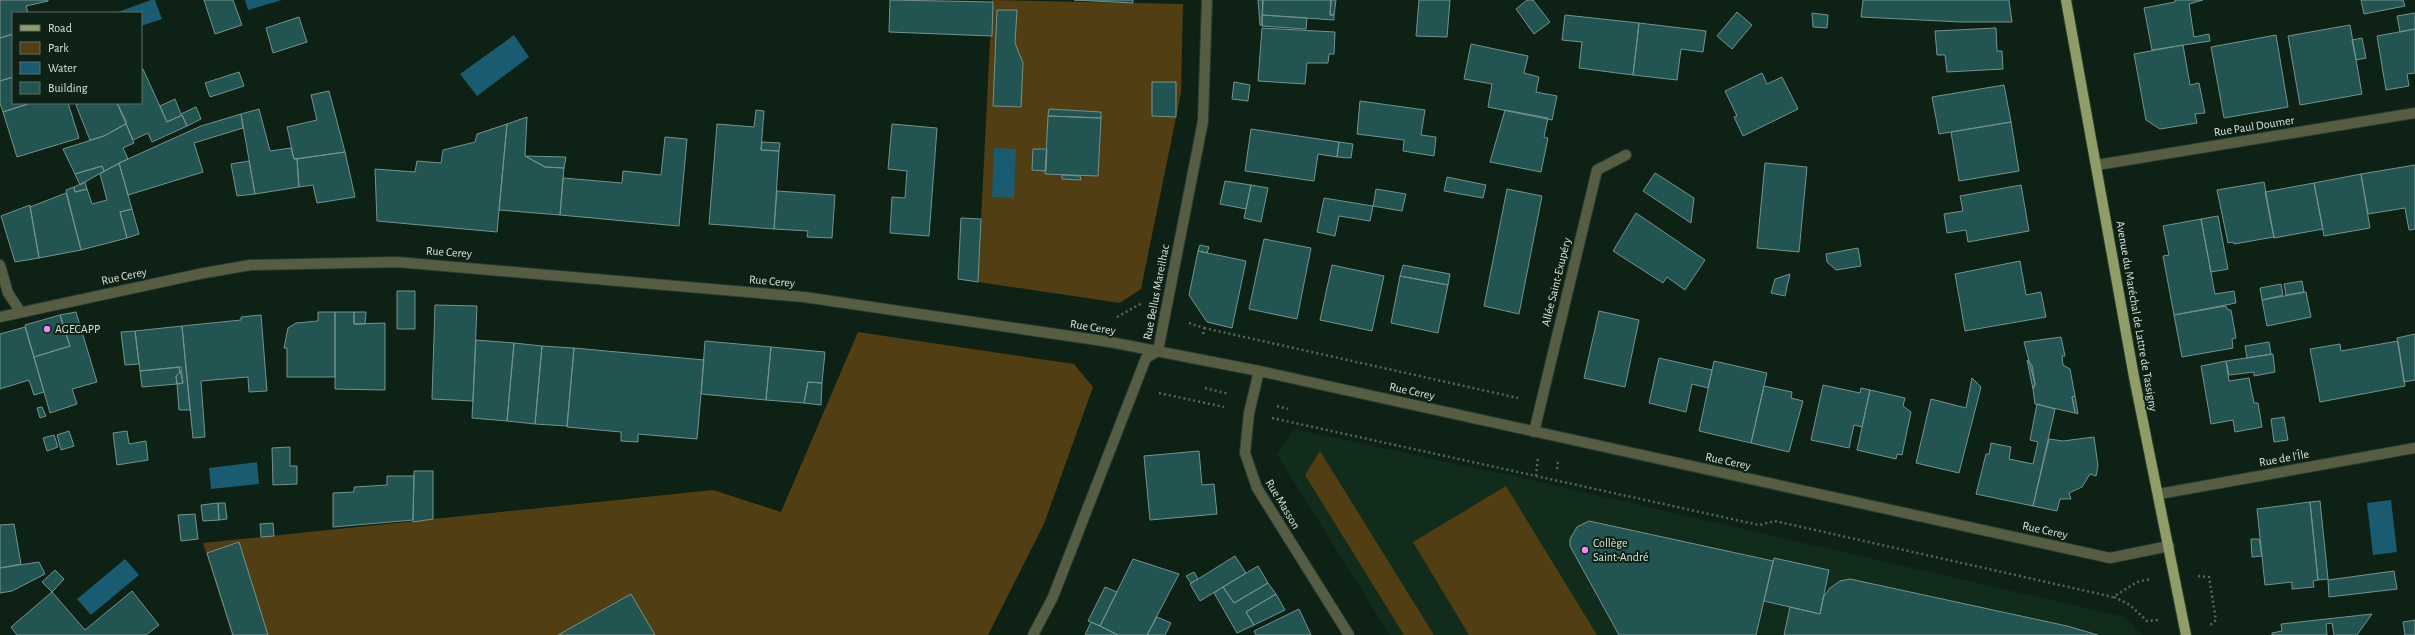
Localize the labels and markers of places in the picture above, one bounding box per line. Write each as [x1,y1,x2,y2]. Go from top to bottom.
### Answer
place label: AGECAPP [55,323,100,335]
marker: AGECAPP [42,324,52,334]
place label: Collège Saint-André [1593,537,1648,563]
marker: Collège Saint-André [1580,545,1590,555]

